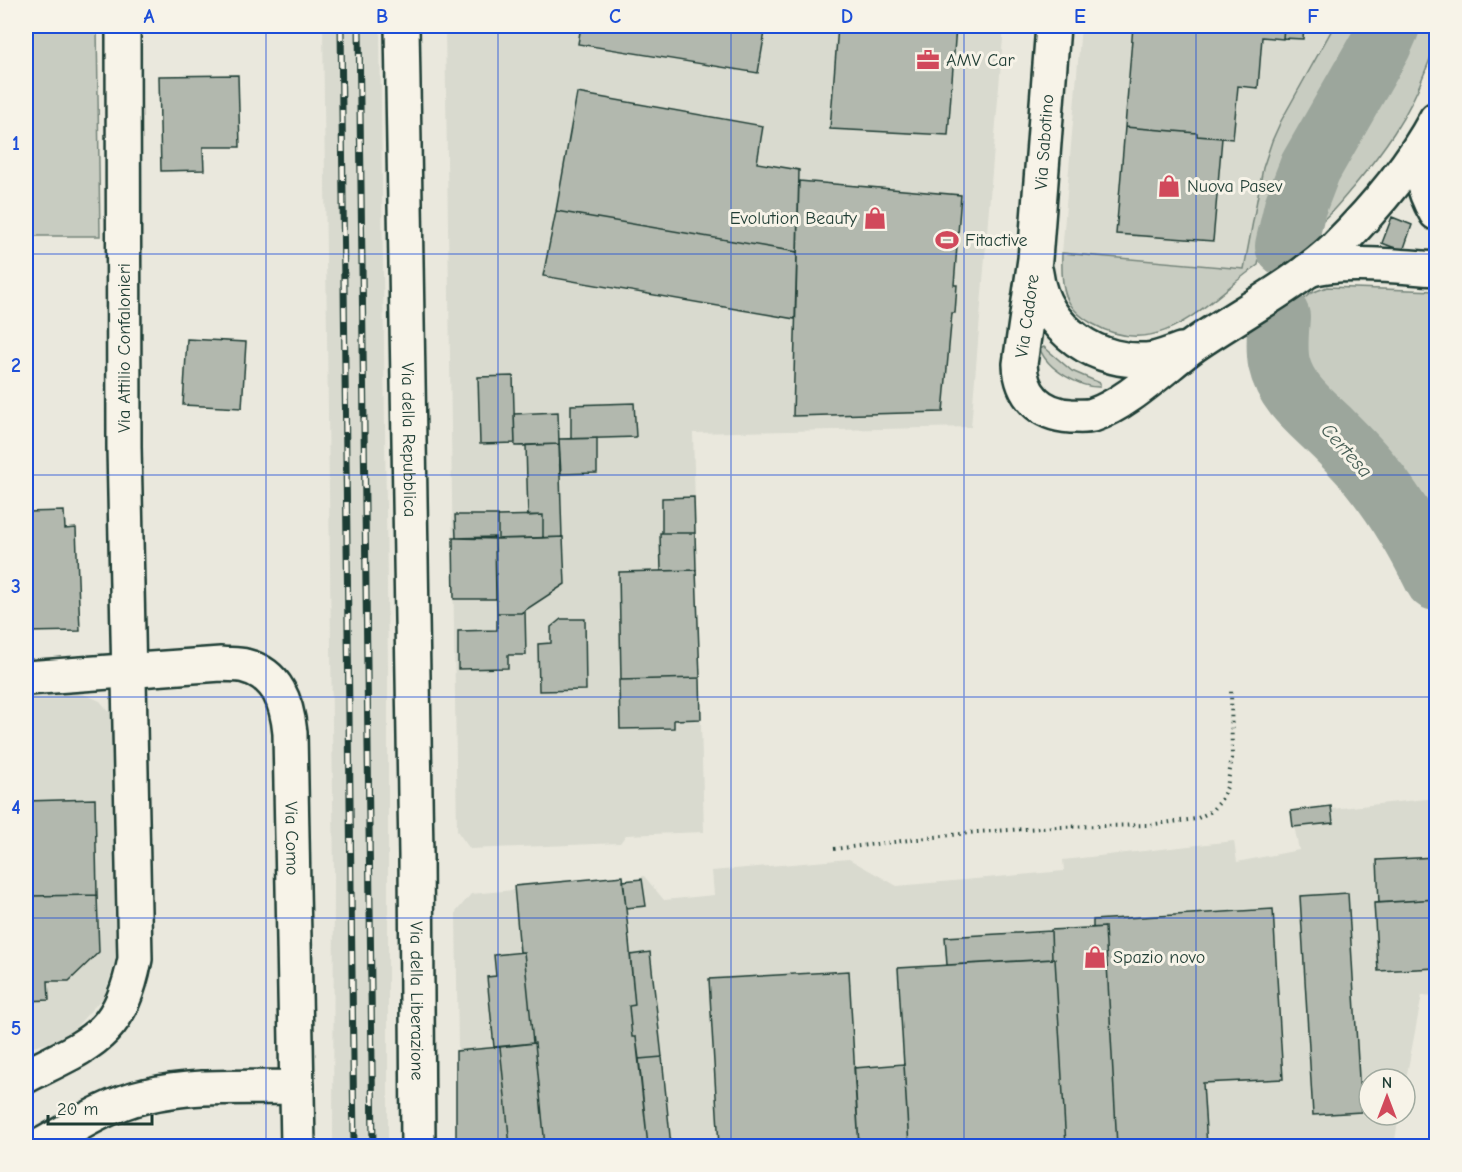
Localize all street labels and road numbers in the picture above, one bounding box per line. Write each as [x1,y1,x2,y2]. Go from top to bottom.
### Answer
street label: Via Sabotino [1031,93,1058,191]
street label: Via Attilio Confalonieri [114,263,135,433]
street label: Via Cadore [1011,273,1044,359]
street label: Via della Repubblica [397,363,420,517]
street label: Via Como [280,801,303,876]
street label: Via della Liberazione [405,921,428,1081]

